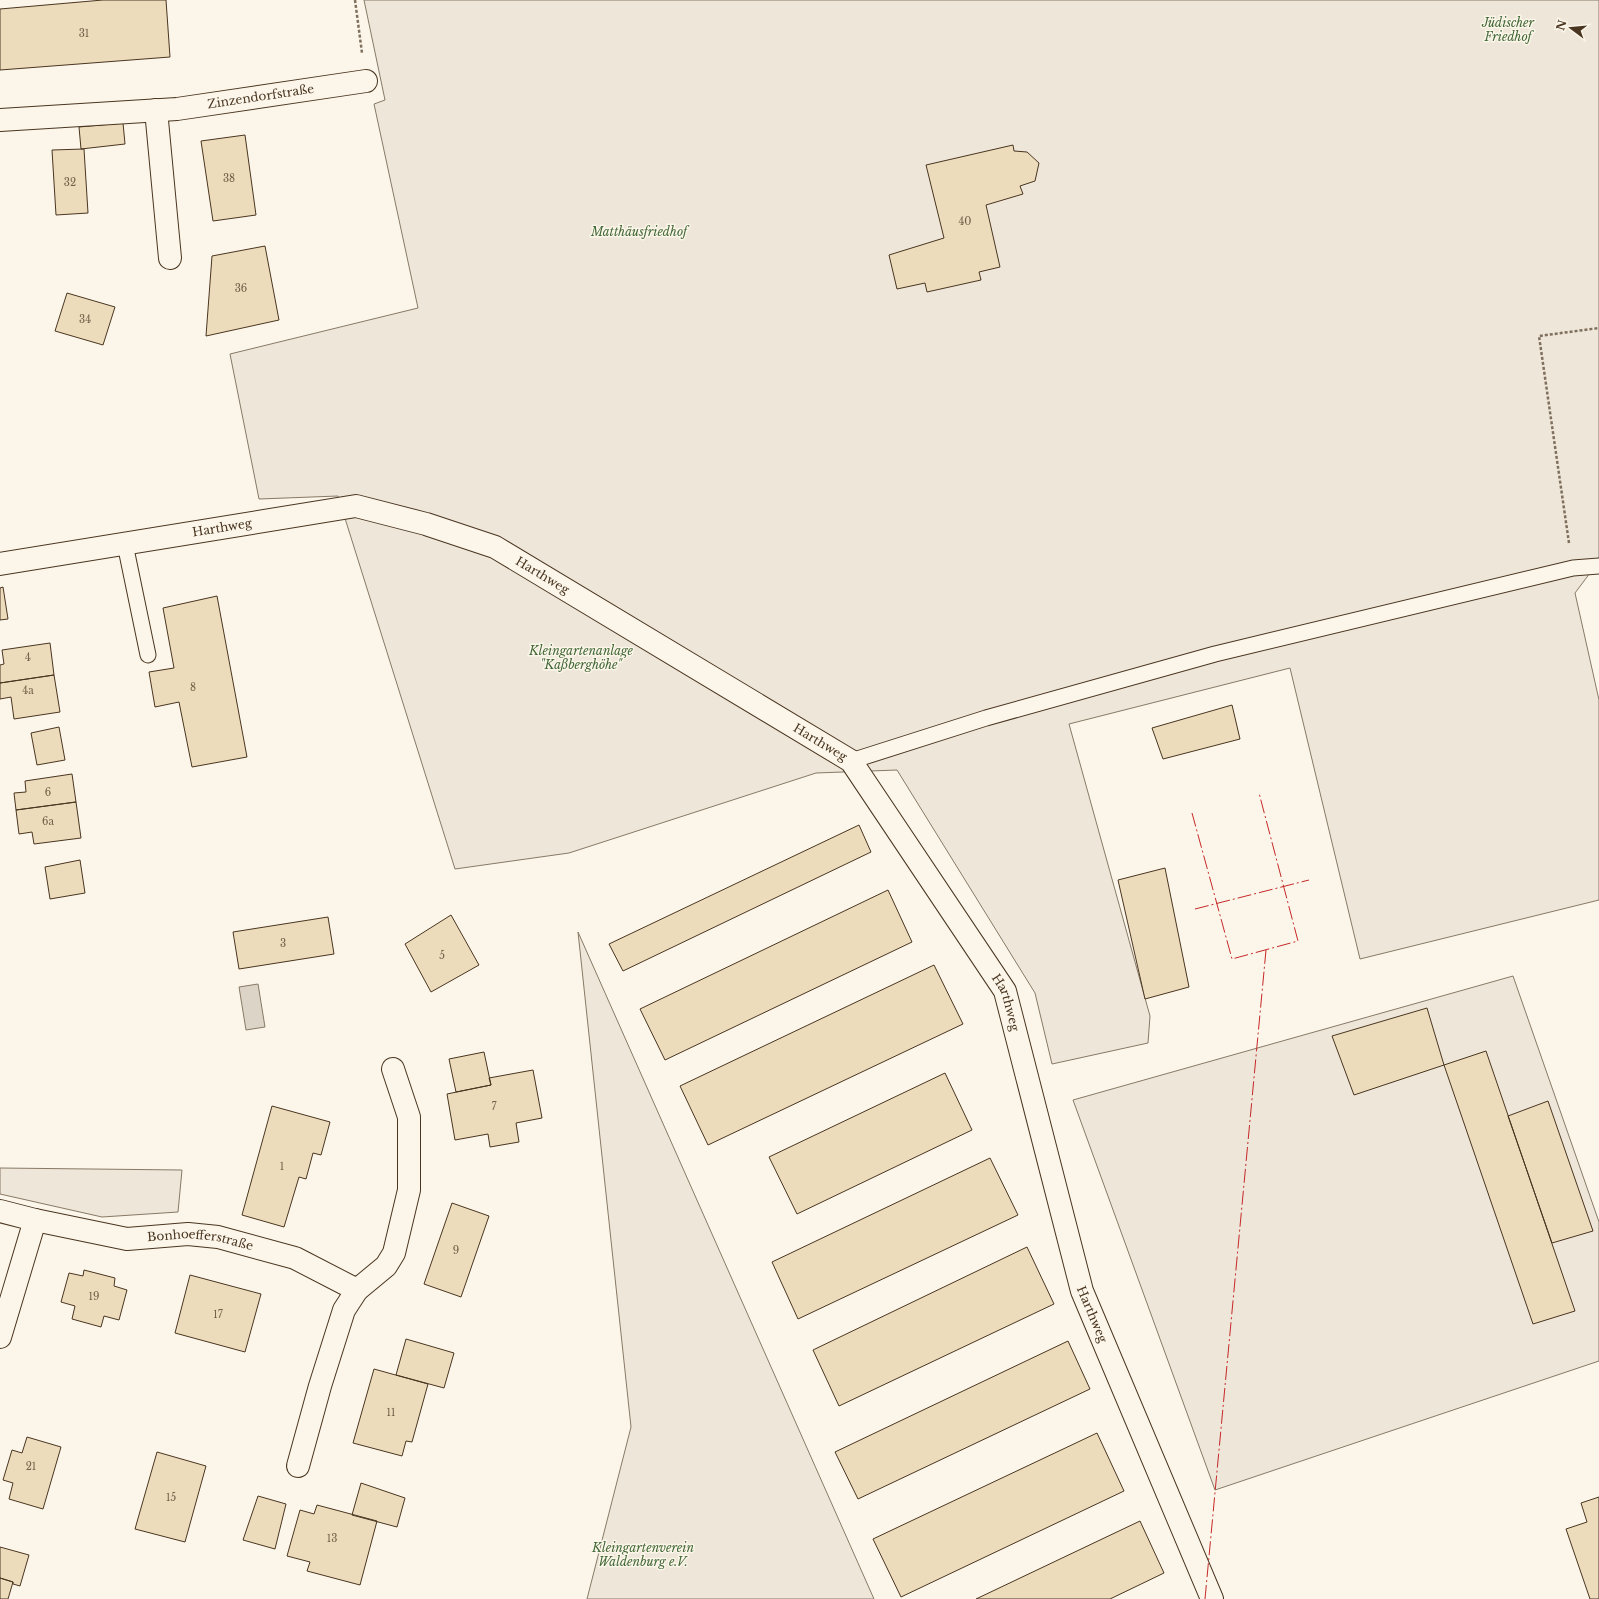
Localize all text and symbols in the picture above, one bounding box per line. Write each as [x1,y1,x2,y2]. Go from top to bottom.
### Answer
north arrow [1551,8,1591,48]
park label: Jüdischer Friedhof [1481,15,1535,44]
text: N [1553,18,1570,32]
house number: 31 [79,27,89,40]
street label: Zinzendorfstraße [206,81,315,111]
house number: 38 [223,172,235,185]
house number: 32 [64,176,76,189]
house number: 40 [959,215,972,228]
park label: Matthäusfriedhof [590,224,690,239]
house number: 36 [235,282,247,295]
house number: 34 [79,313,91,326]
street label: Harthweg [191,515,254,540]
street label: Harthweg [513,553,573,597]
park label: Kleingartenanlage "Kaßberghöhe" [528,643,634,672]
house number: 4 [25,651,31,664]
house number: 8 [190,681,196,694]
house number: 4a [22,684,34,697]
street label: Harthweg [791,720,851,764]
house number: 6 [45,786,51,799]
house number: 6a [42,815,54,828]
house number: 3 [280,937,286,950]
house number: 5 [439,949,445,962]
street label: Harthweg [989,971,1023,1033]
house number: 7 [491,1100,497,1113]
house number: 1 [280,1160,284,1173]
street label: Bonhoefferstraße [147,1226,255,1253]
house number: 9 [453,1244,459,1257]
street label: Harthweg [1074,1284,1111,1346]
house number: 19 [89,1290,99,1303]
house number: 17 [213,1308,224,1321]
house number: 11 [387,1406,395,1419]
house number: 21 [26,1460,36,1473]
house number: 15 [166,1491,176,1504]
house number: 13 [327,1532,337,1545]
park label: Kleingartenverein Waldenburg e.V. [591,1540,694,1569]

